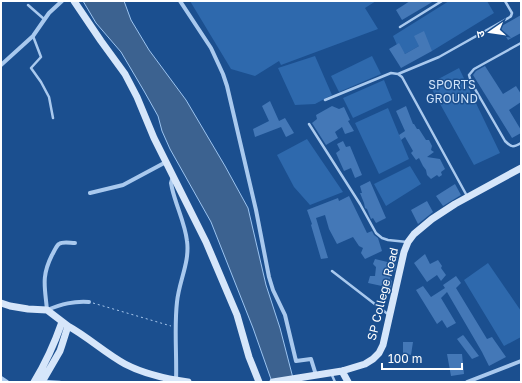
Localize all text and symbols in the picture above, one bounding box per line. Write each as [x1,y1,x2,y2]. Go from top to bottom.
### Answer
north arrow [470,12,510,52]
text: उ [473,29,487,39]
park label: SPORTS GROUND [426,77,478,106]
street label: SP College Road [364,246,401,342]
scale bar [382,345,462,371]
text: 100 m [388,351,422,366]

